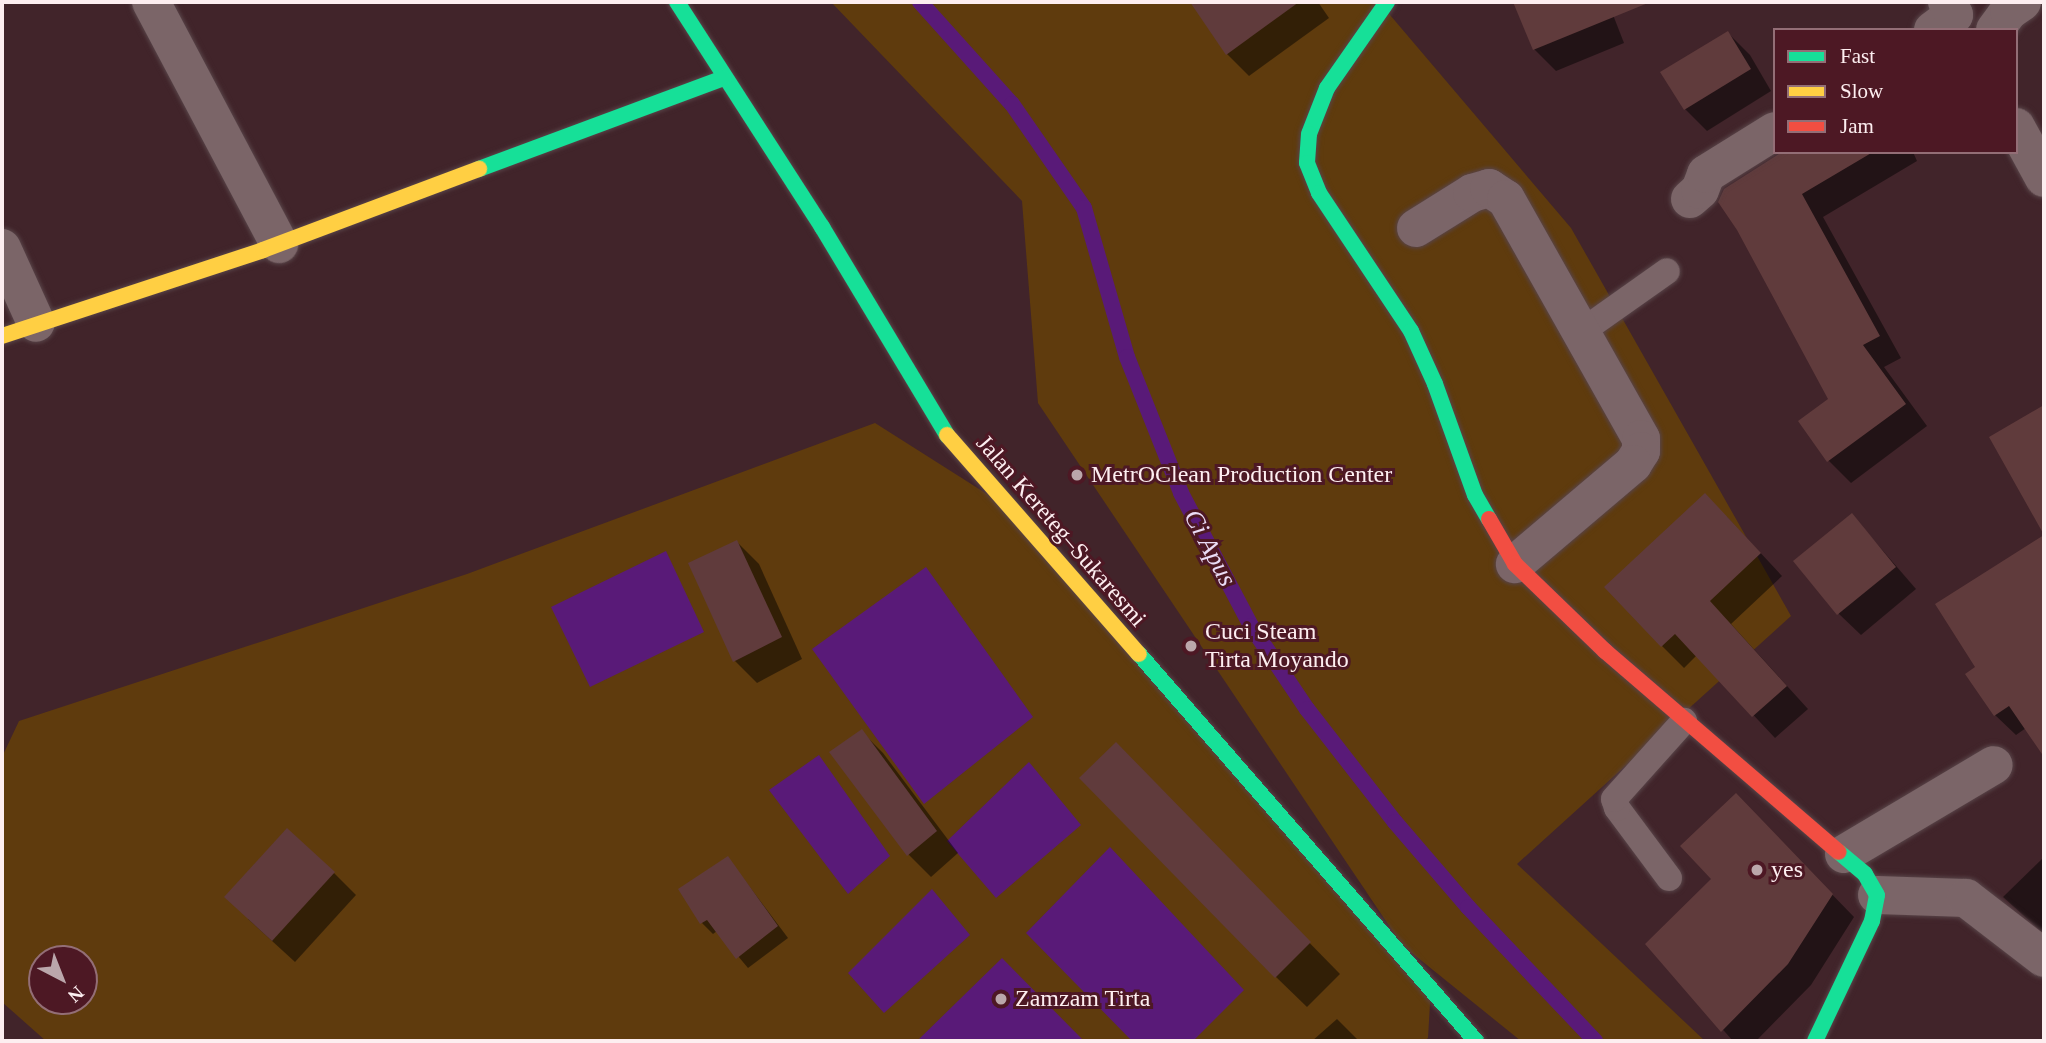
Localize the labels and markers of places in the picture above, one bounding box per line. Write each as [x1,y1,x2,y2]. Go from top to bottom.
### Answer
place label: MetrOClean Production Center [1091,461,1392,489]
marker: MetrOClean Production Center [1069,467,1085,483]
place label: Cuci Steam Tirta Moyando [1205,618,1349,674]
marker: Cuci Steam Tirta Moyando [1183,638,1199,654]
place label: yes [1771,856,1803,884]
marker: yes [1749,862,1765,878]
place label: Zamzam Tirta [1015,985,1151,1013]
marker: Zamzam Tirta [993,991,1009,1007]

